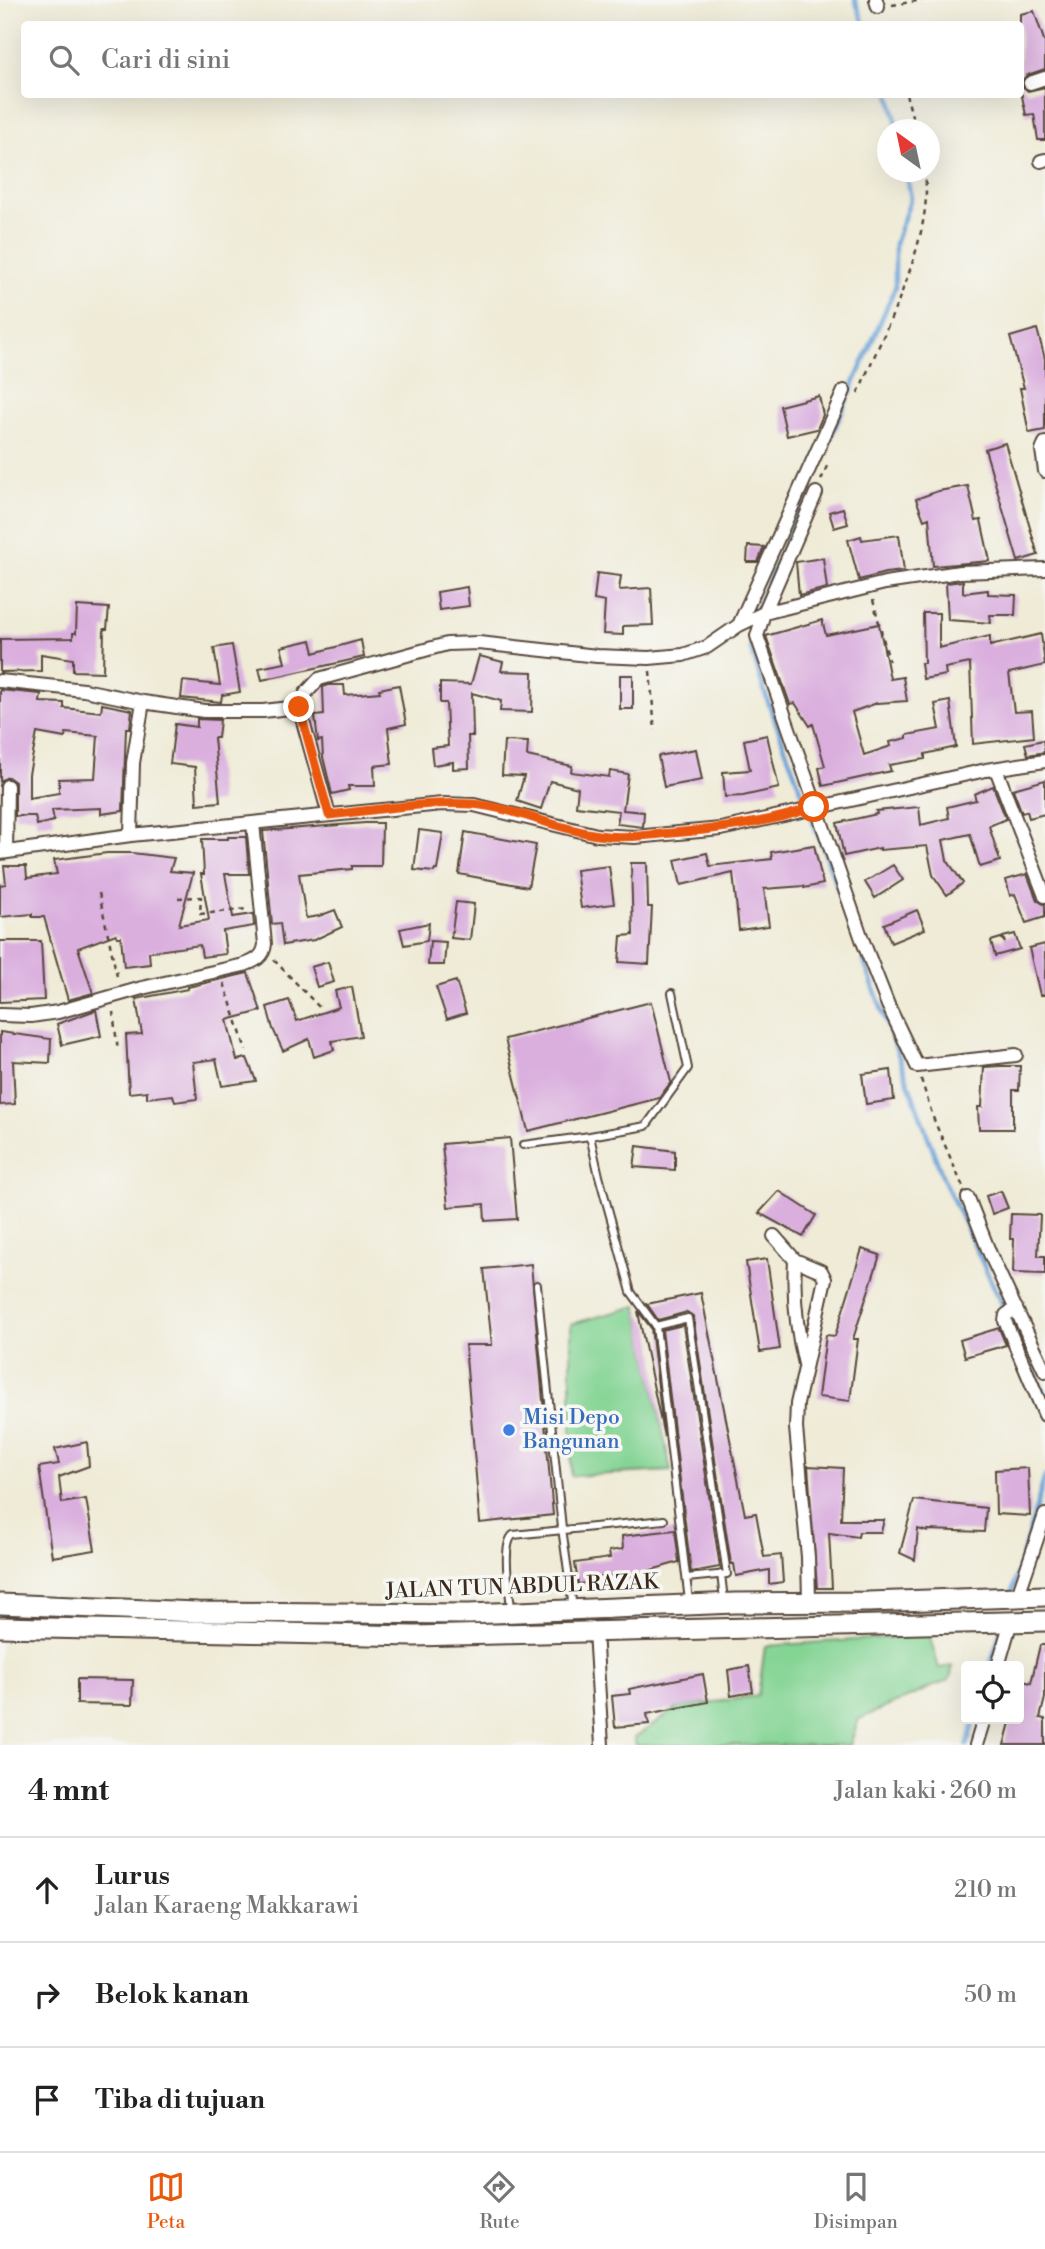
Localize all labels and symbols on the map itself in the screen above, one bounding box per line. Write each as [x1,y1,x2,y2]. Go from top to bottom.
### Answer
north arrow [877,119,940,182]
route end [283,691,314,722]
route start [798,791,829,822]
place label: Misi Depo Bangunan [522,1405,620,1455]
marker: Misi Depo Bangunan [501,1422,517,1438]
street label: JALAN TUN ABDUL RAZAK [384,1569,661,1605]

